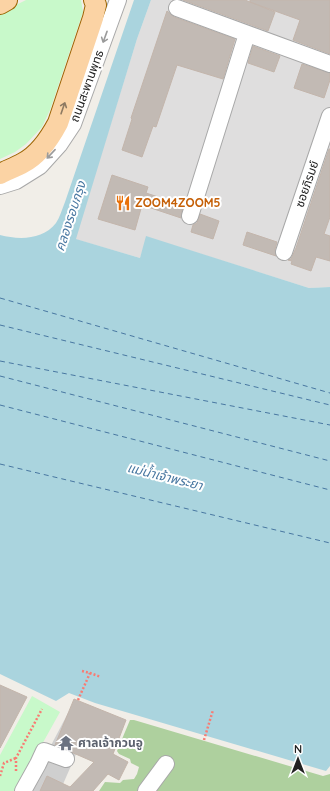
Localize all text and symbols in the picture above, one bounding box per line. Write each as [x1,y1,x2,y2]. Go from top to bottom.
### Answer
one-way arrow [100,30,108,42]
street label: ถนนสะพานพุทธ [67,48,107,124]
one-way arrow [60,103,68,115]
one-way arrow [47,149,56,159]
street label: ซอยภิรมย์ [292,158,322,209]
water label: คลองรอบกรุง [51,178,90,253]
restaurant icon: ZOOM4ZOOM5 [114,194,132,212]
place label: ZOOM4ZOOM5 [135,195,221,210]
water label: แม่น้ำเจ้าพระยา [126,458,205,493]
temple icon: ศาลเจ้ากวนอู [57,734,75,752]
place label: ศาลเจ้ากวนอู [78,735,143,751]
north arrow [278,739,318,779]
text: N [294,742,302,756]

